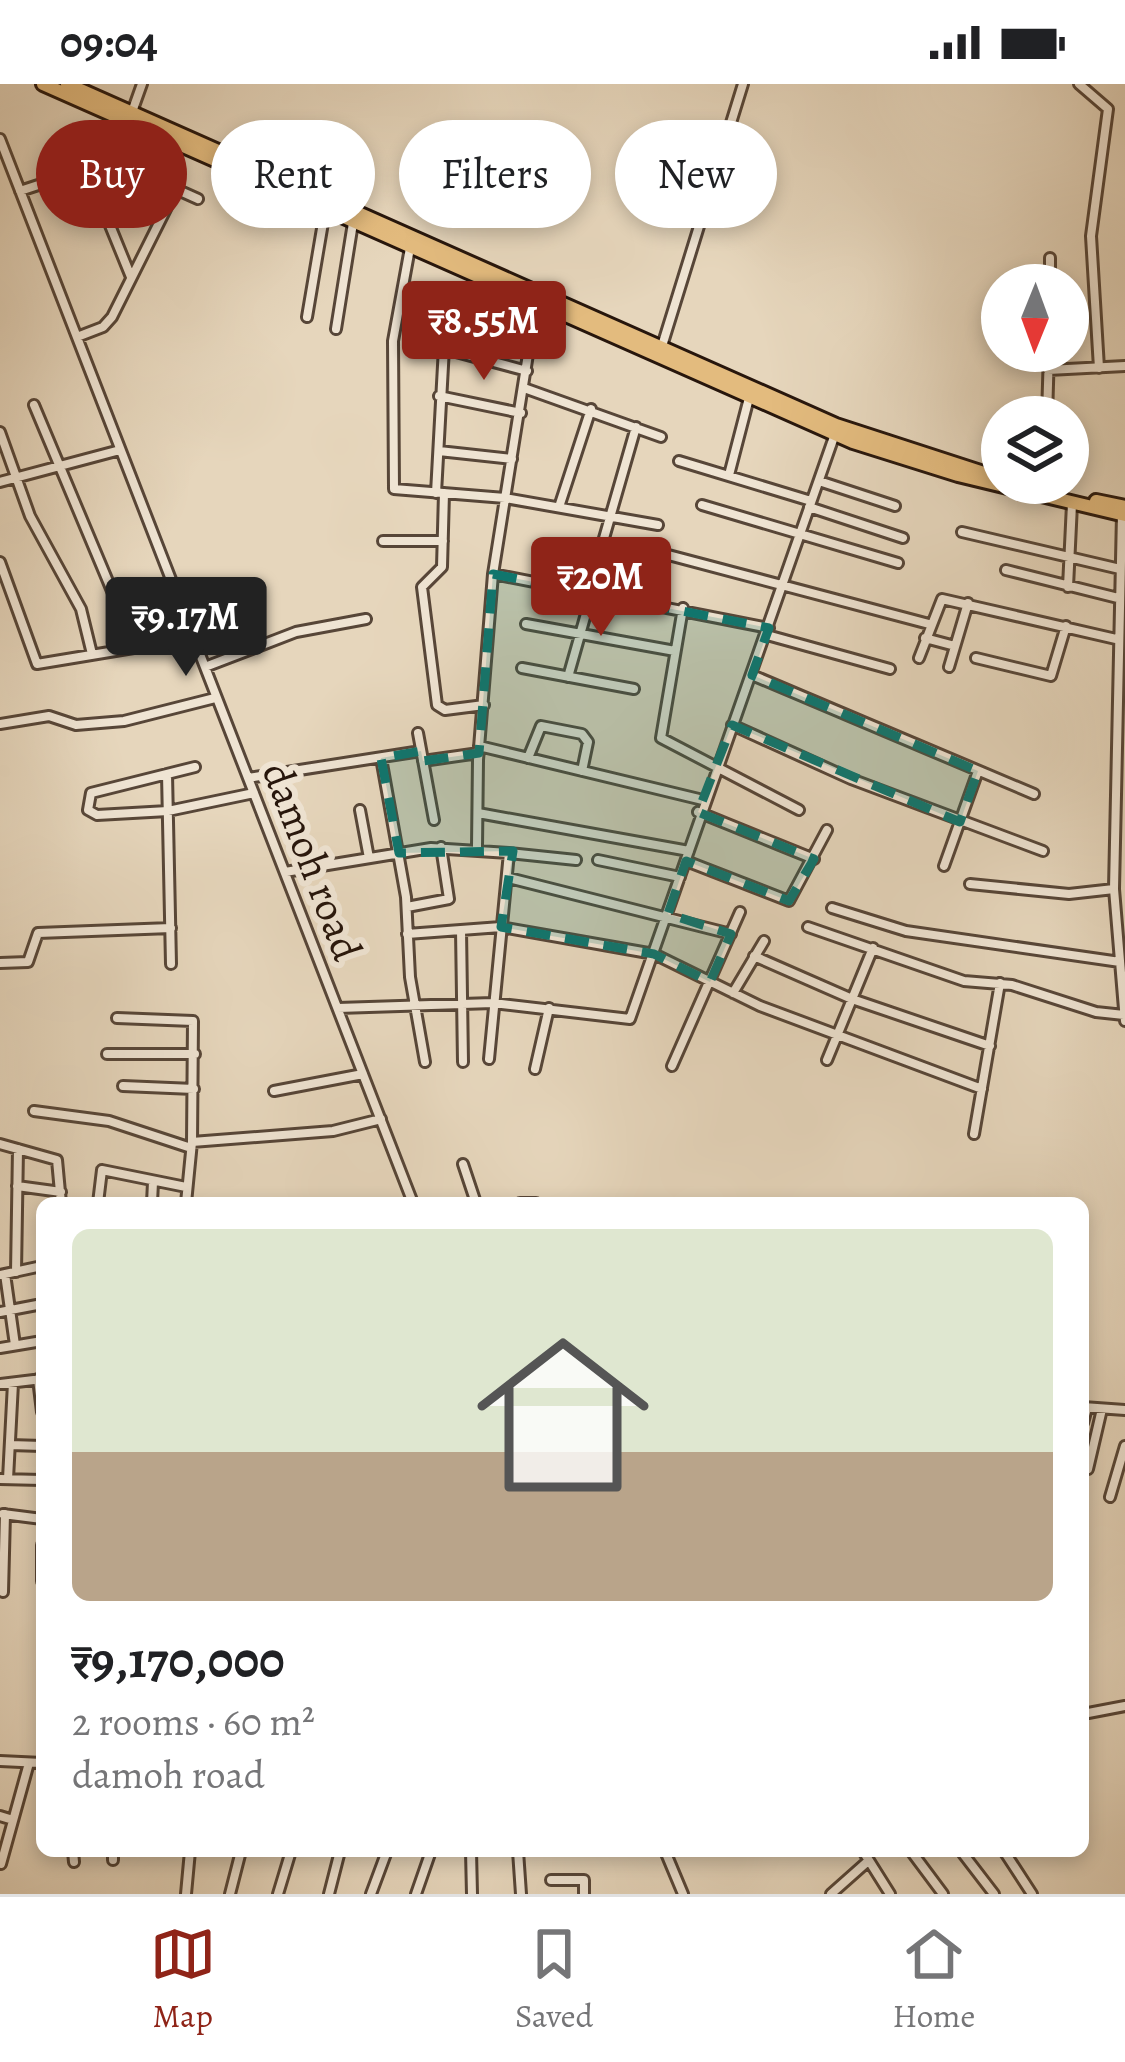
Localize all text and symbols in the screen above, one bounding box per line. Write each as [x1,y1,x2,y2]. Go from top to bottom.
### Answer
text: 09:04 [60,11,158,73]
chip: Buy [36,120,187,228]
chip: Rent [211,120,375,228]
chip: Filters [399,120,591,228]
chip: New [615,120,777,228]
north arrow [981,264,1089,372]
map controls [981,264,1089,504]
pin: ₹8.55M [386,281,582,383]
text: ₹8.55M [429,293,539,346]
button: layers [981,396,1089,504]
pin: ₹20M [530,537,672,639]
text: ₹20M [558,549,644,602]
pin: ₹9.17M [88,577,284,679]
text: ₹9.17M [133,589,239,642]
street label: damoh road [249,754,376,969]
icon: home [455,1307,671,1523]
text: ₹9,170,000 [72,1625,285,1695]
text: 2 rooms · 60 m² [72,1695,315,1748]
text: damoh road [72,1748,265,1801]
tab: Map [150,1921,216,2038]
tab: Saved [515,1921,593,2038]
tab: Home [892,1921,975,2038]

